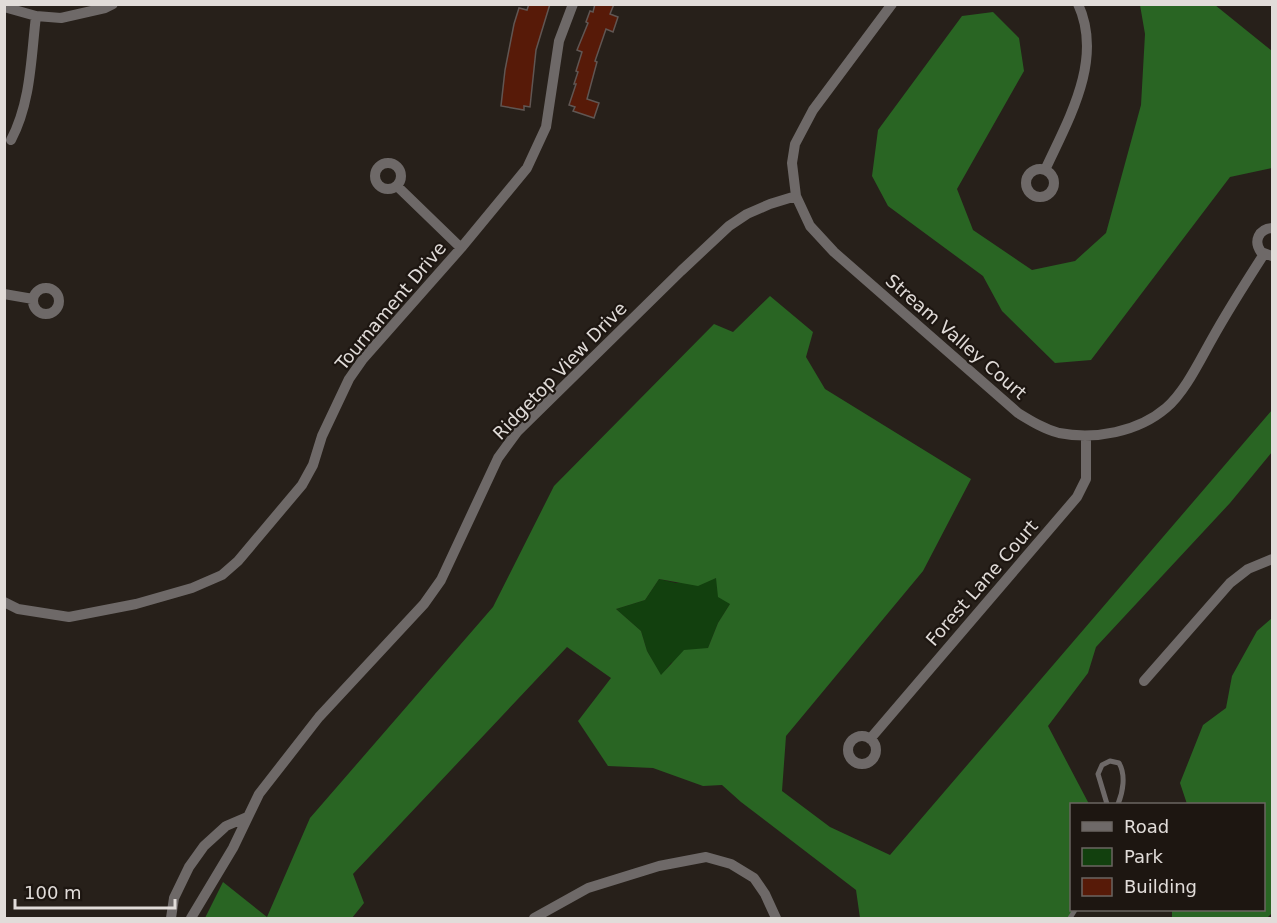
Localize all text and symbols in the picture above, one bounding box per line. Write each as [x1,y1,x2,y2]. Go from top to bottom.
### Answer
street label: Tournament Drive [330,237,450,375]
street label: Stream Valley Court [882,270,1031,403]
street label: Ridgetop View Drive [488,298,631,444]
street label: Forest Lane Court [921,516,1042,650]
legend [1070,803,1265,911]
text: Road [1124,816,1169,837]
text: Park [1124,846,1163,867]
scale bar [15,872,176,910]
text: Building [1124,876,1197,897]
text: 100 m [24,882,82,903]

